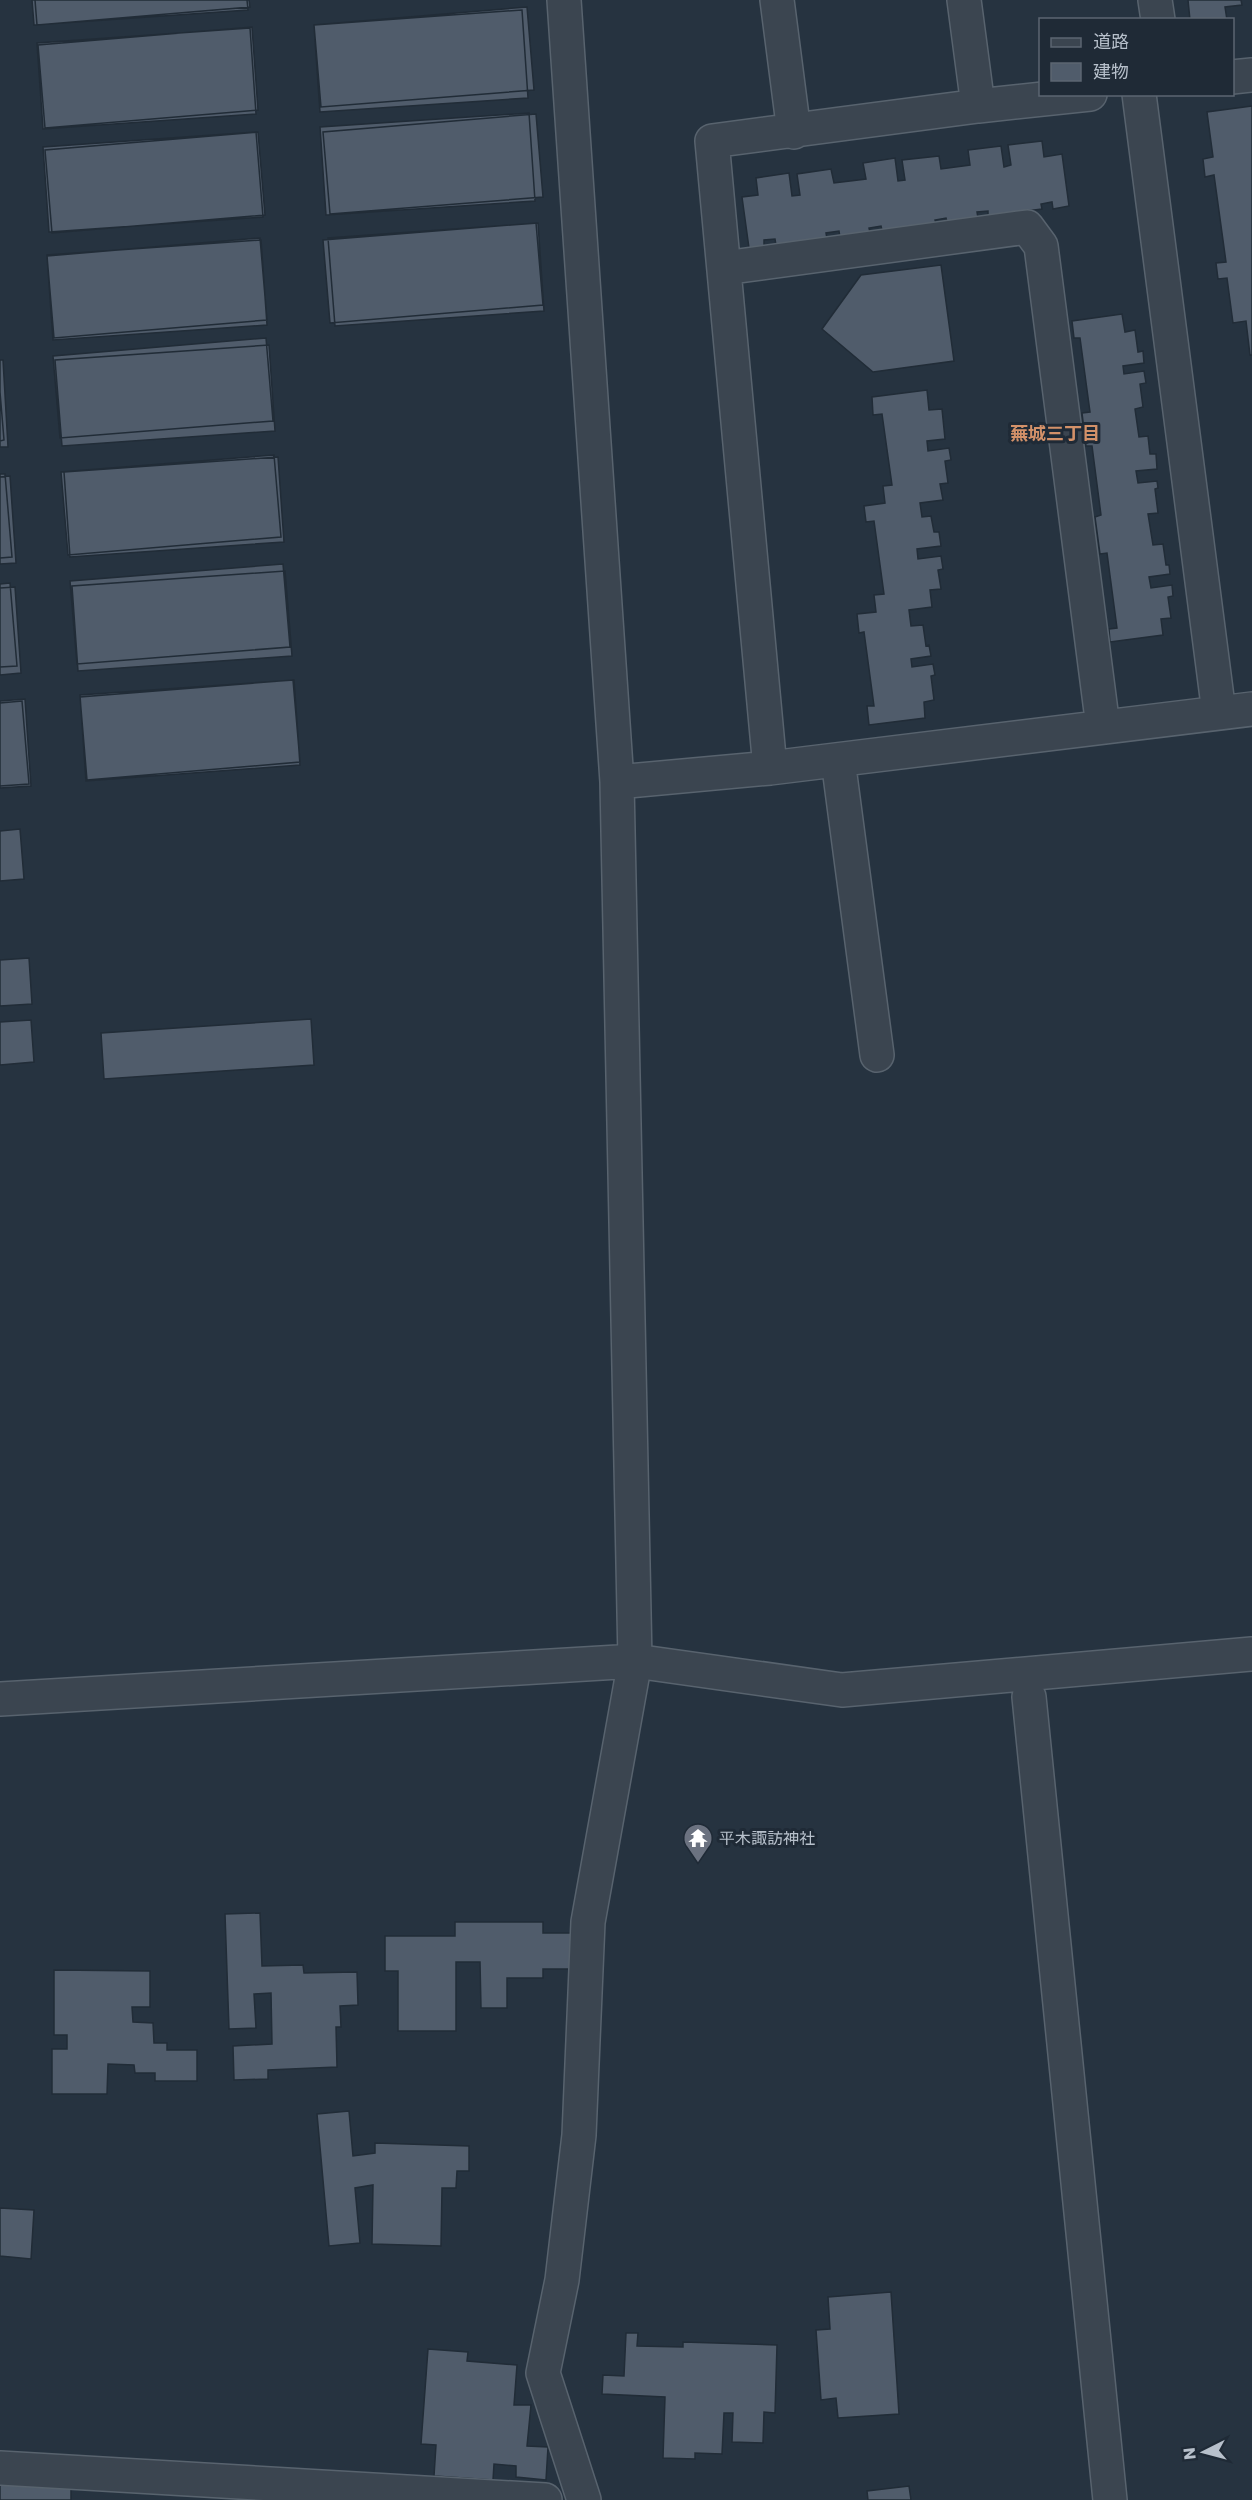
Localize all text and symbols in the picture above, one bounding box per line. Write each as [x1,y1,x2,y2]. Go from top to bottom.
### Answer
legend [1039,18,1234,96]
text: 道路 [1093,29,1129,54]
text: 建物 [1093,59,1129,84]
district label: 蕪城三丁目 [1010,421,1100,446]
temple icon: 平木諏訪神社 [682,1822,714,1864]
place label: 平木諏訪神社 [719,1827,815,1850]
north arrow [1174,2422,1234,2482]
text: N [1178,2446,1202,2461]

